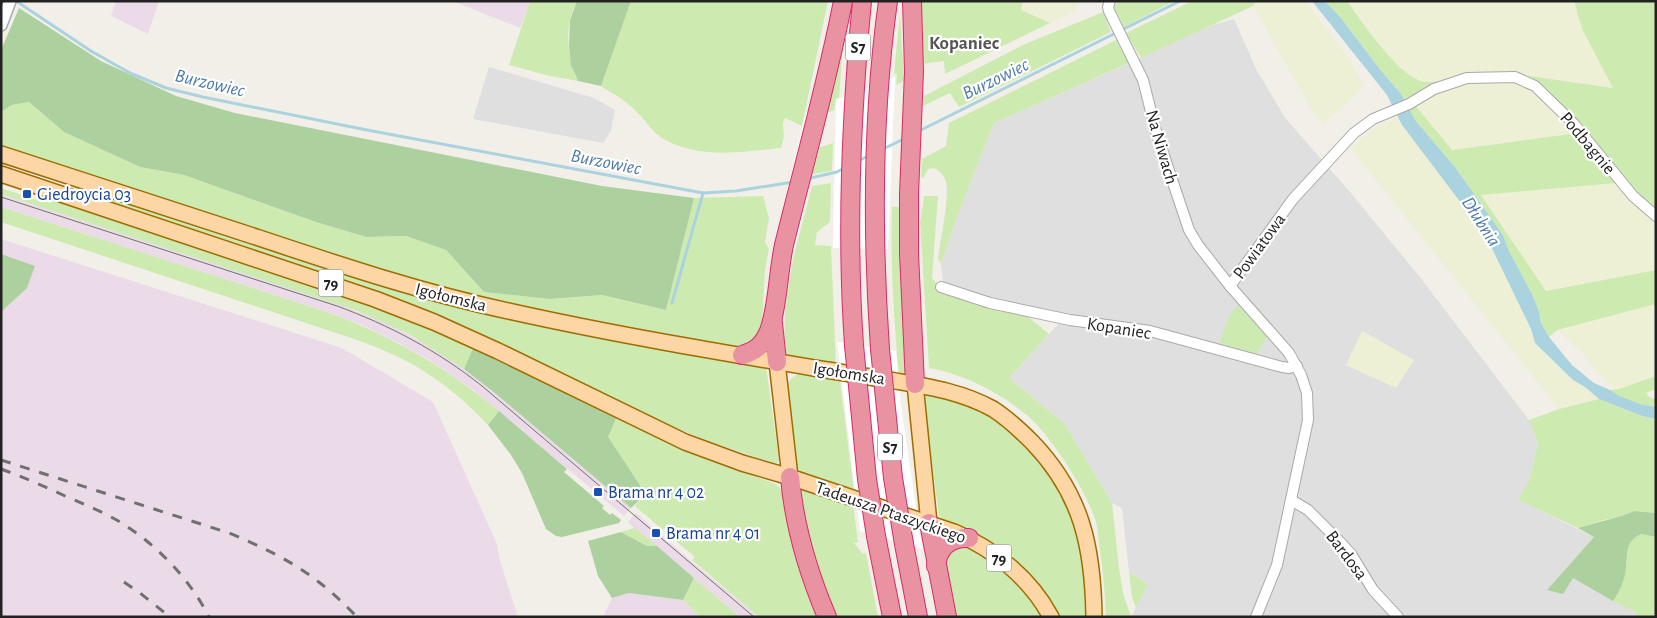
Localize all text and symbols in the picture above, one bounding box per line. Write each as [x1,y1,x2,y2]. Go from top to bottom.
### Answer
road number: S7 [846,34,870,61]
district label: Kopaniec [929,34,1000,53]
water label: Burzowiec [960,55,1032,103]
water label: Burzowiec [173,66,247,101]
street label: Na Niwach [1142,108,1180,186]
street label: Podbagnie [1556,109,1618,178]
water label: Burzowiec [569,146,643,179]
place label: Giedroycia 03 [37,186,131,204]
marker: Giedroycia 03 [21,188,33,200]
water label: Dłubnia [1458,194,1504,250]
street label: Powiatowa [1230,210,1289,283]
road number: 79 [318,270,344,296]
street label: Igołomska [413,280,488,315]
street label: Kopaniec [1086,315,1152,343]
street label: Igołomska [812,359,886,389]
road number: S7 [878,434,902,461]
street label: Tadeusza Ptaszyckiego [813,479,968,547]
place label: Brama nr 4 02 [608,484,704,502]
marker: Brama nr 4 02 [592,486,604,498]
place label: Brama nr 4 01 [666,525,760,543]
marker: Brama nr 4 01 [650,527,662,539]
street label: Bardosa [1322,528,1370,584]
road number: 79 [986,544,1012,572]

